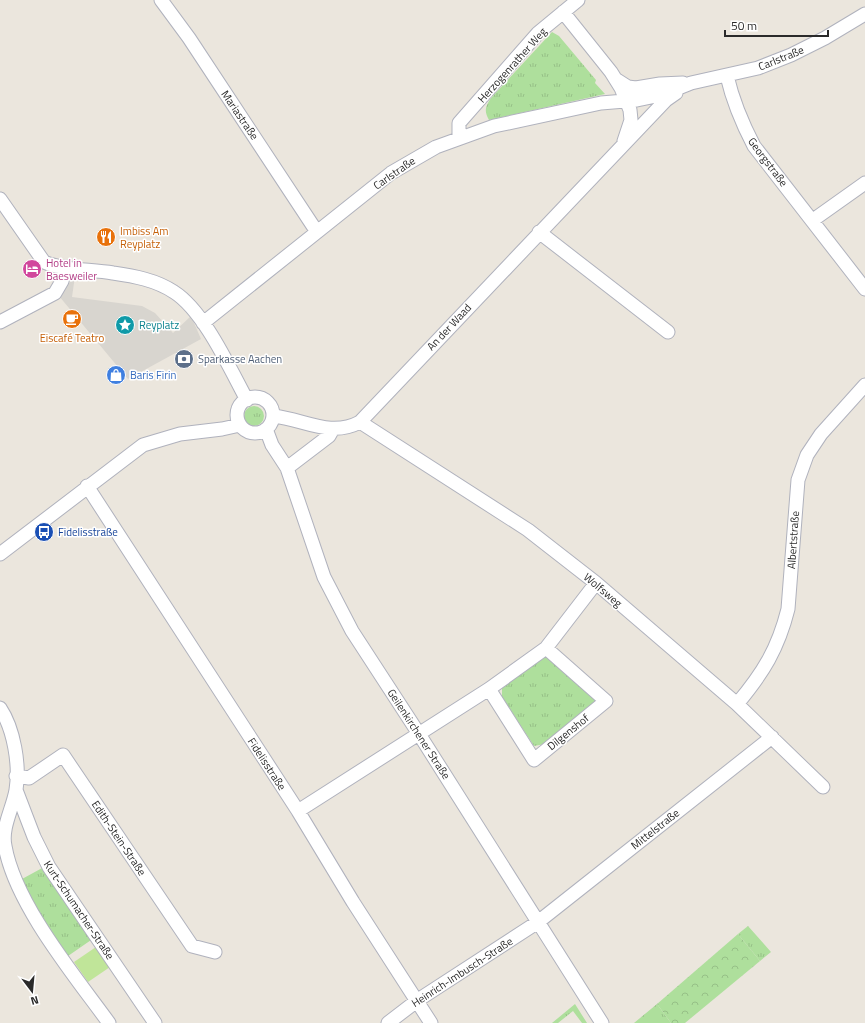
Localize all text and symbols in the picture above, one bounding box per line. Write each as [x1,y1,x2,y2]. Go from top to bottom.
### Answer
scale bar [725,12,828,38]
text: 50 m [731,16,757,35]
street label: Herzogenrather Weg [474,24,550,106]
street label: Carlstraße [756,41,807,74]
street label: Mariastraße [218,87,263,143]
street label: Georgstraße [744,134,792,190]
street label: Carlstraße [370,152,419,193]
place label: Imbiss Am Reyplatz [120,223,169,252]
restaurant icon: Imbiss Am Reyplatz [95,226,117,248]
place label: Hotel in Baesweiler [46,255,97,284]
hotel icon: Hotel in Baesweiler [21,258,43,280]
street label: An der Waad [423,300,475,354]
cafe icon: Eiscafé Teatro [61,308,83,330]
place icon: Reyplatz [114,314,136,336]
place label: Reyplatz [139,317,179,333]
place label: Eiscafé Teatro [40,330,105,346]
bank icon: Sparkasse Aachen [173,348,195,370]
place label: Sparkasse Aachen [198,351,282,367]
shop icon: Baris Firin [105,364,127,386]
place label: Baris Firin [130,367,176,383]
street label: Albertstraße [783,510,803,570]
bus stop icon: Fidelisstraße [33,521,55,543]
place label: Fidelisstraße [58,524,118,540]
street label: Wolfsweg [580,569,626,611]
street label: Geilenkirchener Straße [384,686,455,783]
street label: Dilgenshof [544,710,593,754]
street label: Fidelisstraße [244,735,290,794]
street label: Edith-Stein-Straße [88,797,150,879]
street label: Mittelstraße [627,805,683,853]
street label: Kurt-Schumacher-Straße [40,857,118,963]
street label: Heinrich-Imbusch-Straße [408,933,516,1011]
north arrow [12,971,52,1011]
text: N [29,992,41,1009]

